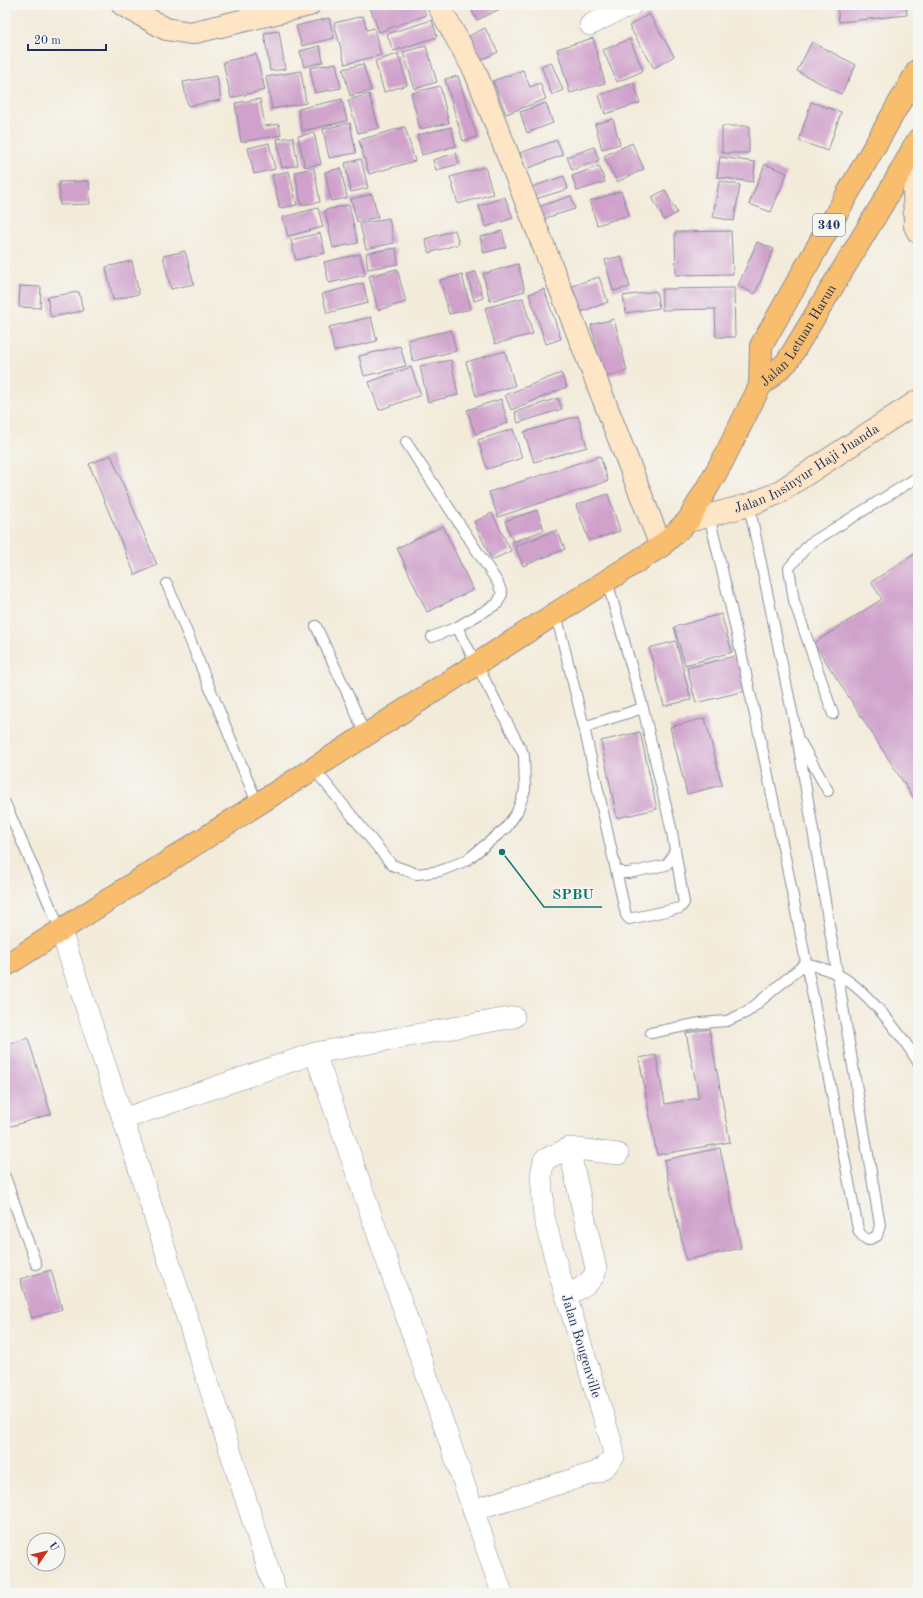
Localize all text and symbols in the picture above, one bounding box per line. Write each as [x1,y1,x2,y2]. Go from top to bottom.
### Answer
scale bar [28,26,106,52]
text: 20 m [34,35,61,47]
road number: 340 [813,214,845,236]
street label: Jalan Letnan Harun [758,282,839,389]
street label: Jalan Insinyur Haji Juanda [733,421,882,516]
callout: SPBU [544,880,602,907]
text: SPBU [552,888,594,903]
street label: Jalan Bougenville [559,1293,603,1399]
north arrow [26,1532,66,1572]
text: U [46,1540,60,1554]

